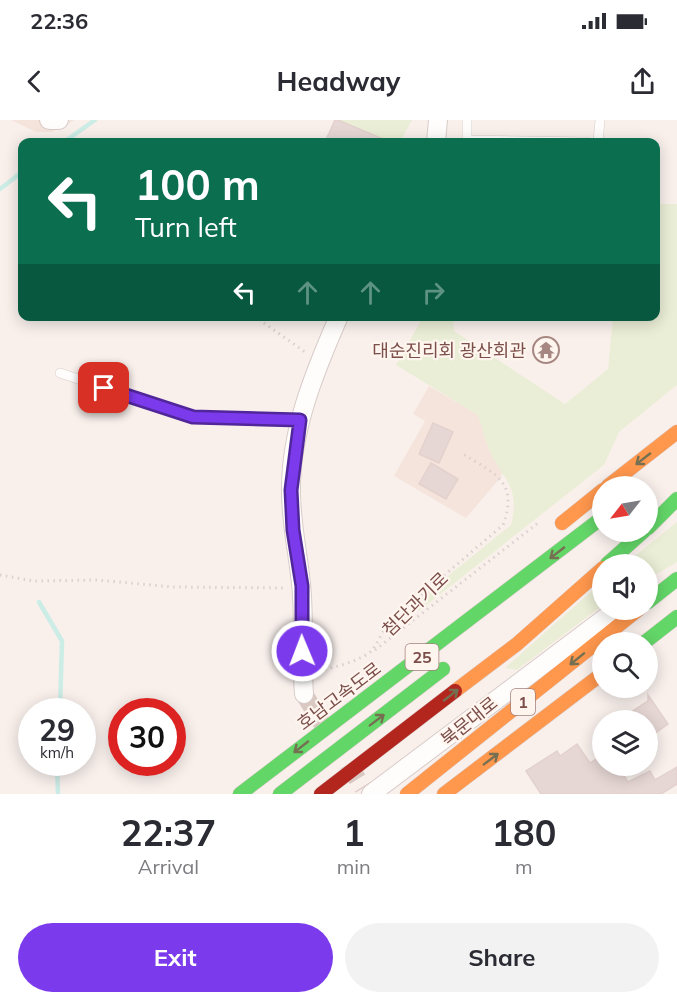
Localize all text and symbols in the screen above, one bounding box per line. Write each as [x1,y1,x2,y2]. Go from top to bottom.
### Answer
text: 22:36 [30,7,88,35]
text: Headway [276,64,401,98]
icon: back [18,65,51,98]
icon: share [626,65,659,98]
text: 100 m [135,158,260,211]
icon: left [36,162,114,240]
text: Turn left [135,210,237,244]
icon: left [228,276,261,309]
icon: ahead [291,276,324,309]
icon: ahead [354,276,387,309]
icon: right [417,276,450,309]
temple icon: 대순진리회 광산회관 [531,335,561,365]
place label: 대순진리회 광산회관 [372,339,526,362]
pin [78,362,129,413]
icon: arrive [87,371,120,404]
one-way arrow [635,452,651,465]
north arrow [592,476,658,542]
map controls [592,476,658,776]
one-way arrow [549,547,565,560]
button: sound [592,554,658,620]
street label: 첨단과기로 [377,567,453,641]
position arrow [270,619,334,683]
button: search [592,632,658,698]
road number: 25 [406,644,438,670]
one-way arrow [569,652,585,665]
street label: 호남고속도로 [292,657,386,735]
one-way arrow [443,688,459,701]
road number: 1 [511,689,535,715]
street label: 북문대로 [436,691,502,751]
speed limit sign: 30 [108,698,186,776]
button: layers [592,710,658,776]
text: 29 [39,711,75,749]
one-way arrow [368,714,384,726]
one-way arrow [293,740,309,753]
text: km/h [40,743,74,762]
one-way arrow [482,752,498,765]
text: 22:37 [121,810,216,855]
text: 1 [343,810,365,855]
text: 180 [491,810,556,855]
text: Arrival [138,854,199,879]
text: min [337,854,371,879]
text: m [515,854,533,879]
button: Exit [18,923,333,992]
button: Share [345,923,659,992]

